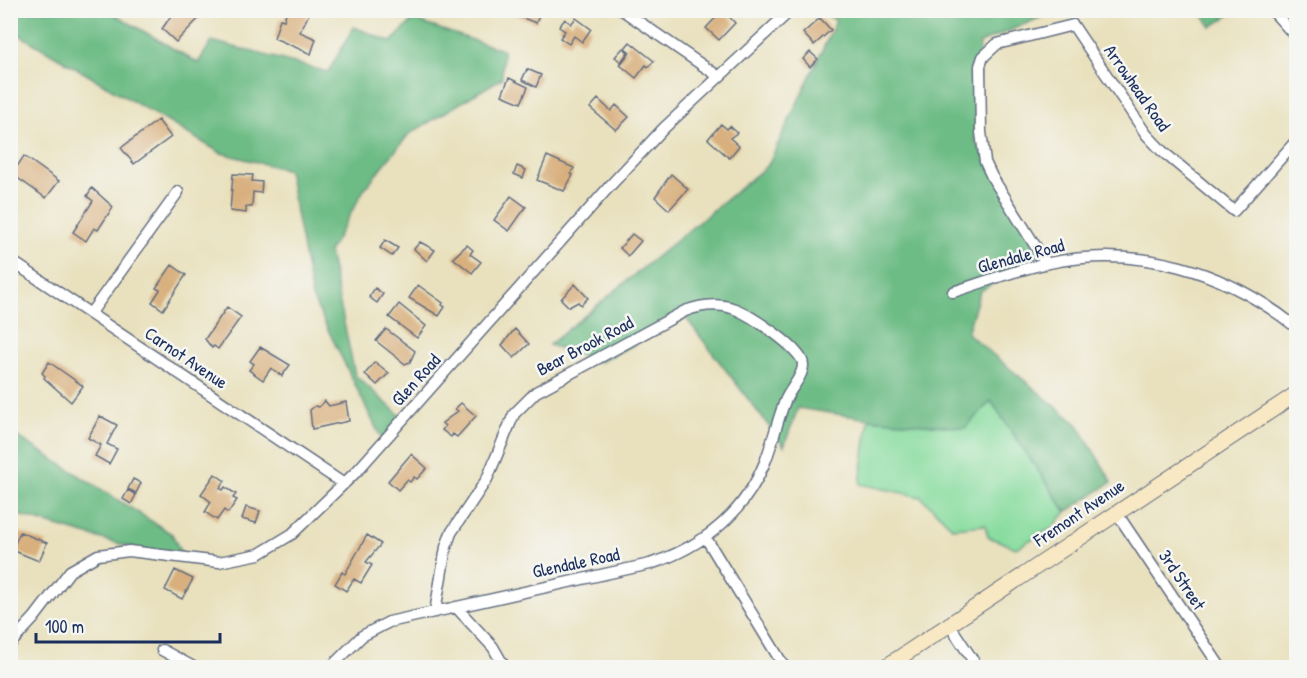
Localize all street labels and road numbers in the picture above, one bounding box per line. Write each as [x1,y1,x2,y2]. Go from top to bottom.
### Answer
street label: Arrowhead Road [1098,39,1177,136]
street label: Glendale Road [975,232,1067,279]
street label: Bear Brook Road [532,310,637,381]
street label: Carnot Avenue [140,321,233,395]
street label: Glen Road [385,348,446,411]
street label: Fremont Avenue [1028,473,1129,553]
street label: Glendale Road [530,541,622,584]
street label: 3rd Street [1153,545,1212,616]

